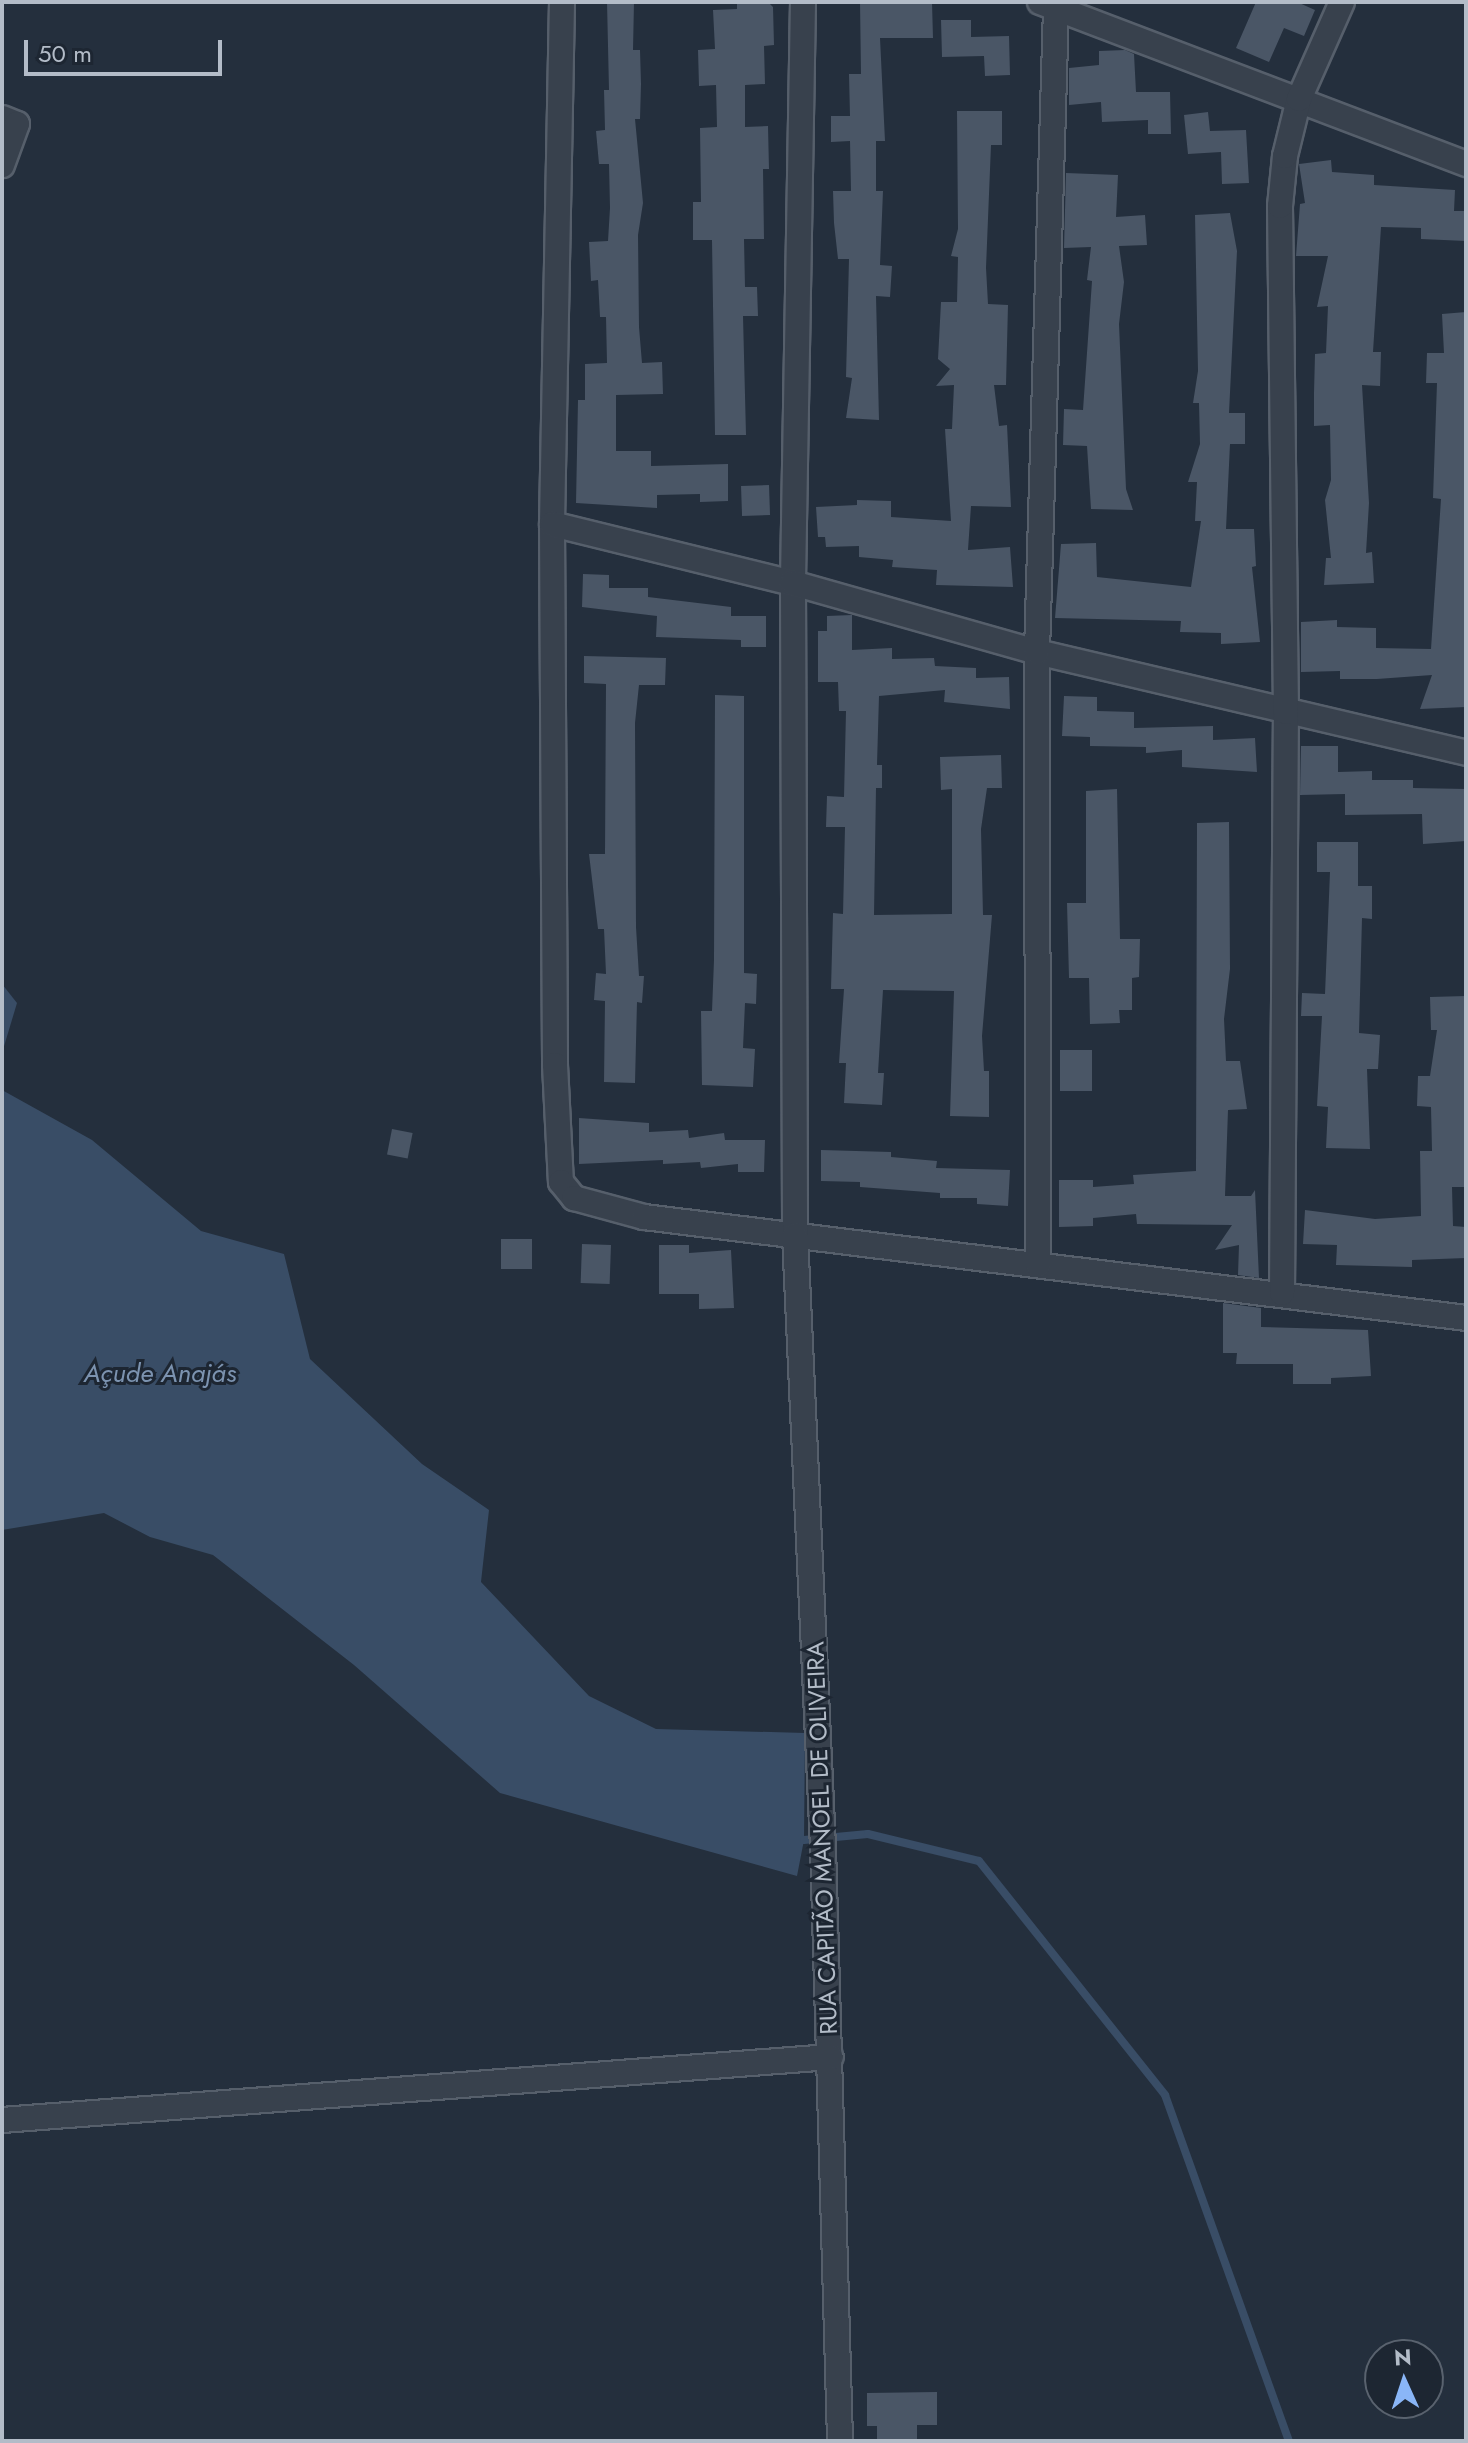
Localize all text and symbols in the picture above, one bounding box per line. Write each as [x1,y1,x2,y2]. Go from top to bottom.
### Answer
scale bar [28,24,226,74]
text: 50 m [38,36,92,71]
water label: Açude Anajás [84,1358,236,1390]
street label: RUA CAPITÃO MANOEL DE OLIVEIRA [801,1641,843,2035]
north arrow [1364,2339,1444,2419]
text: N [1393,2341,1412,2373]

